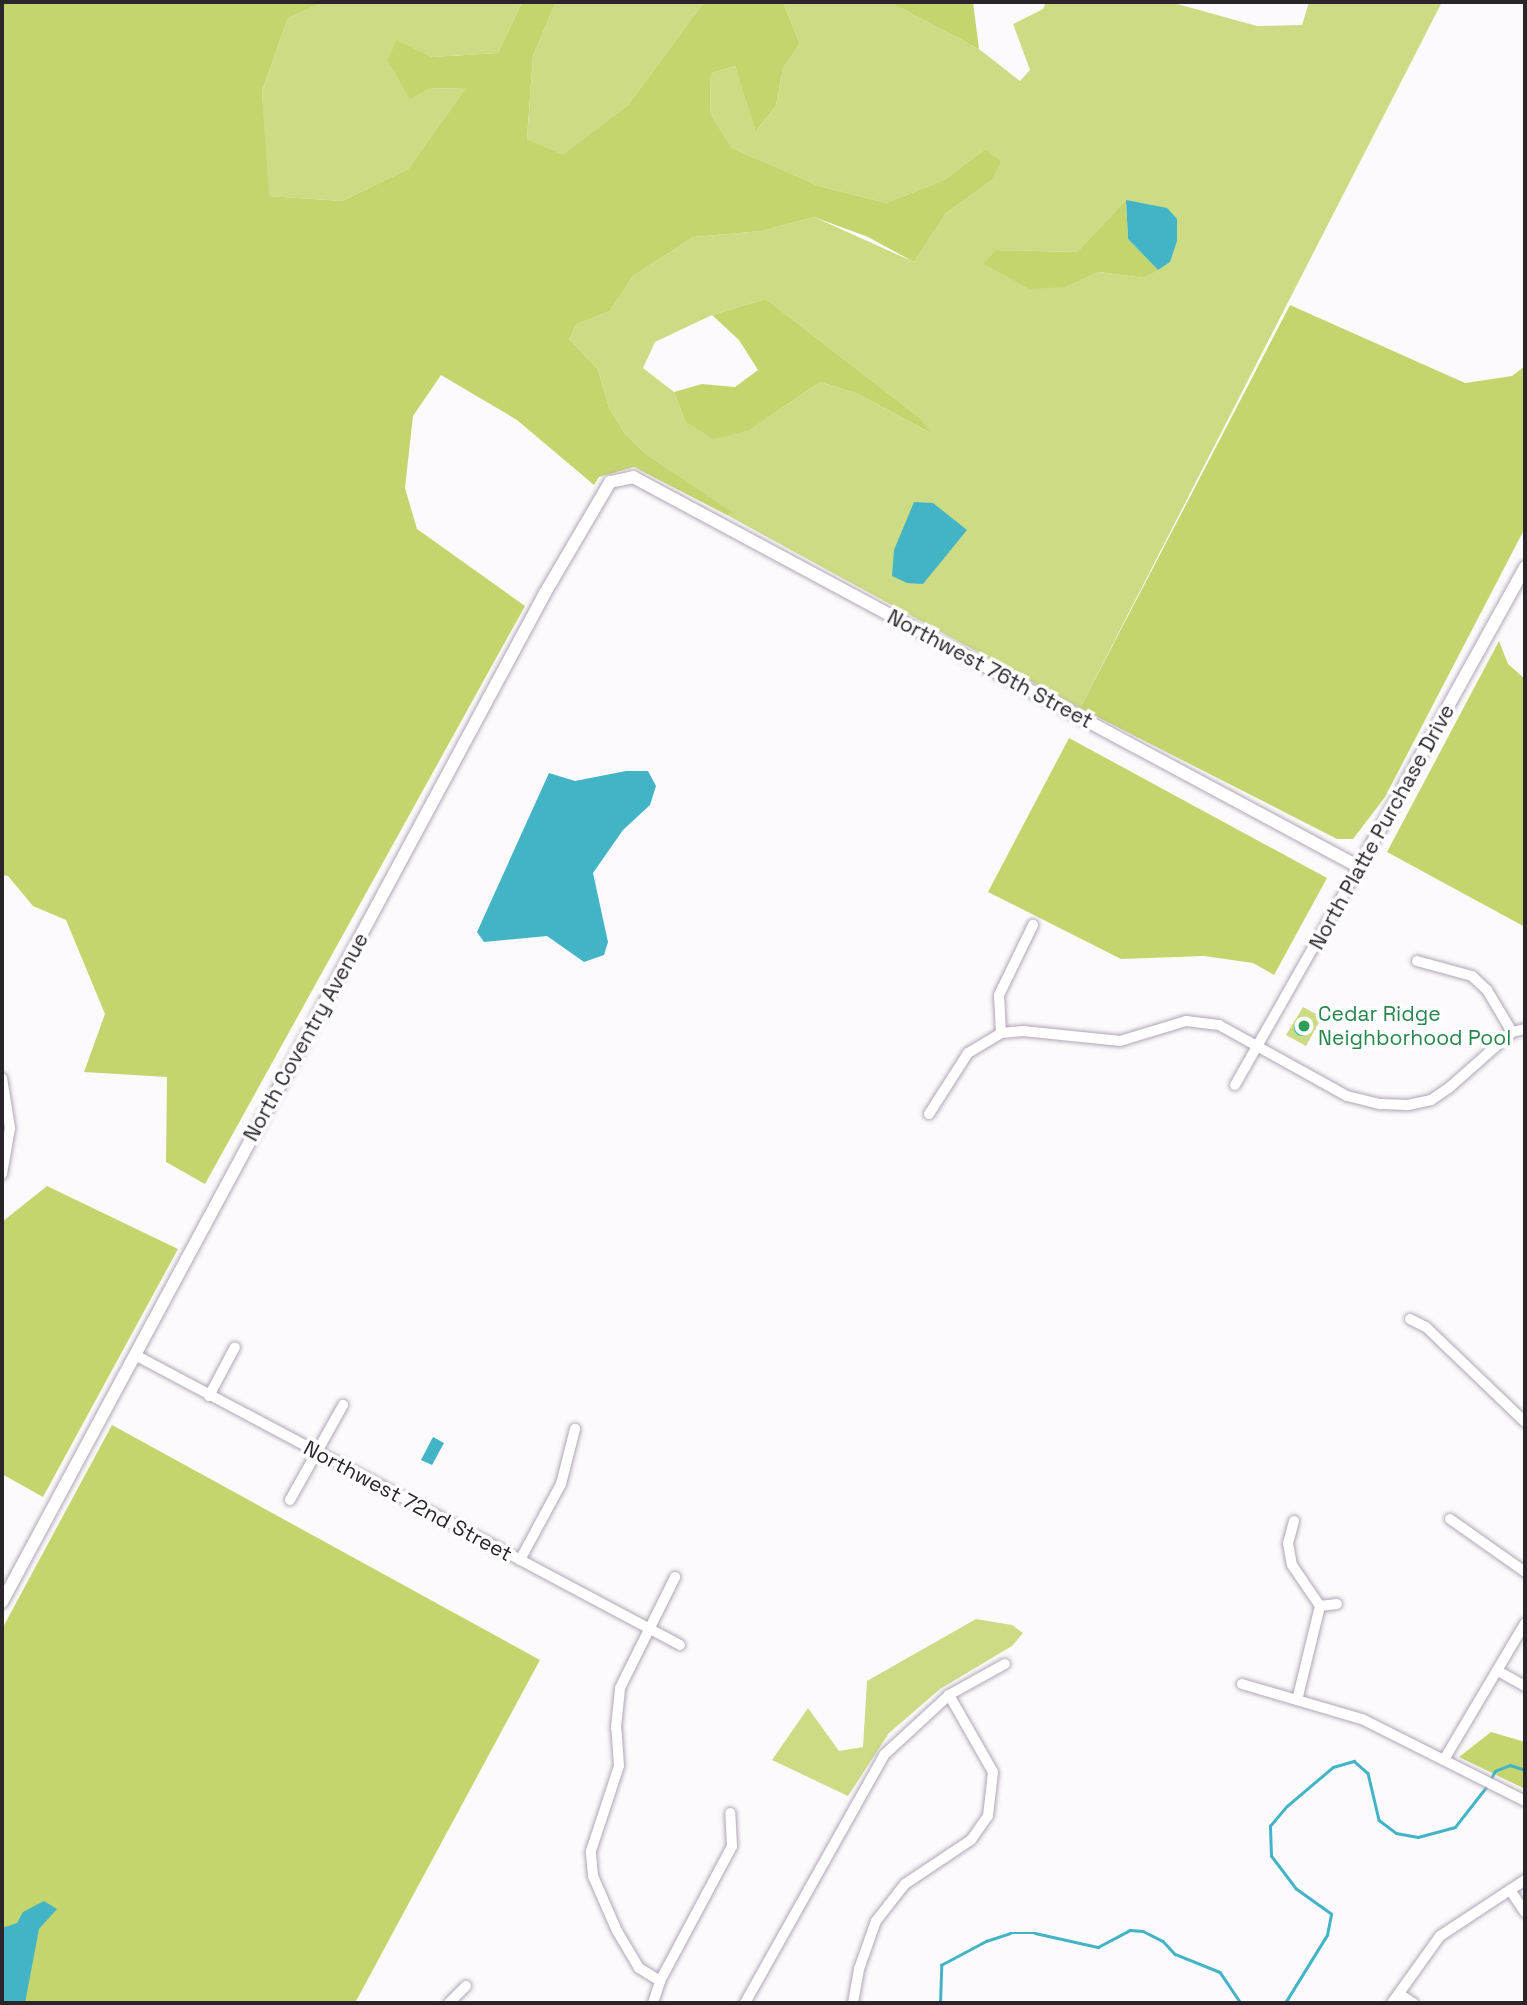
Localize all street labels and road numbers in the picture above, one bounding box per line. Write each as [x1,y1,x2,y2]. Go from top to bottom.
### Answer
street label: Northwest 76th Street [883,604,1097,734]
street label: North Platte Purchase Drive [1304,700,1460,954]
street label: North Coventry Avenue [238,928,374,1146]
street label: Northwest 72nd Street [299,1435,517,1567]

